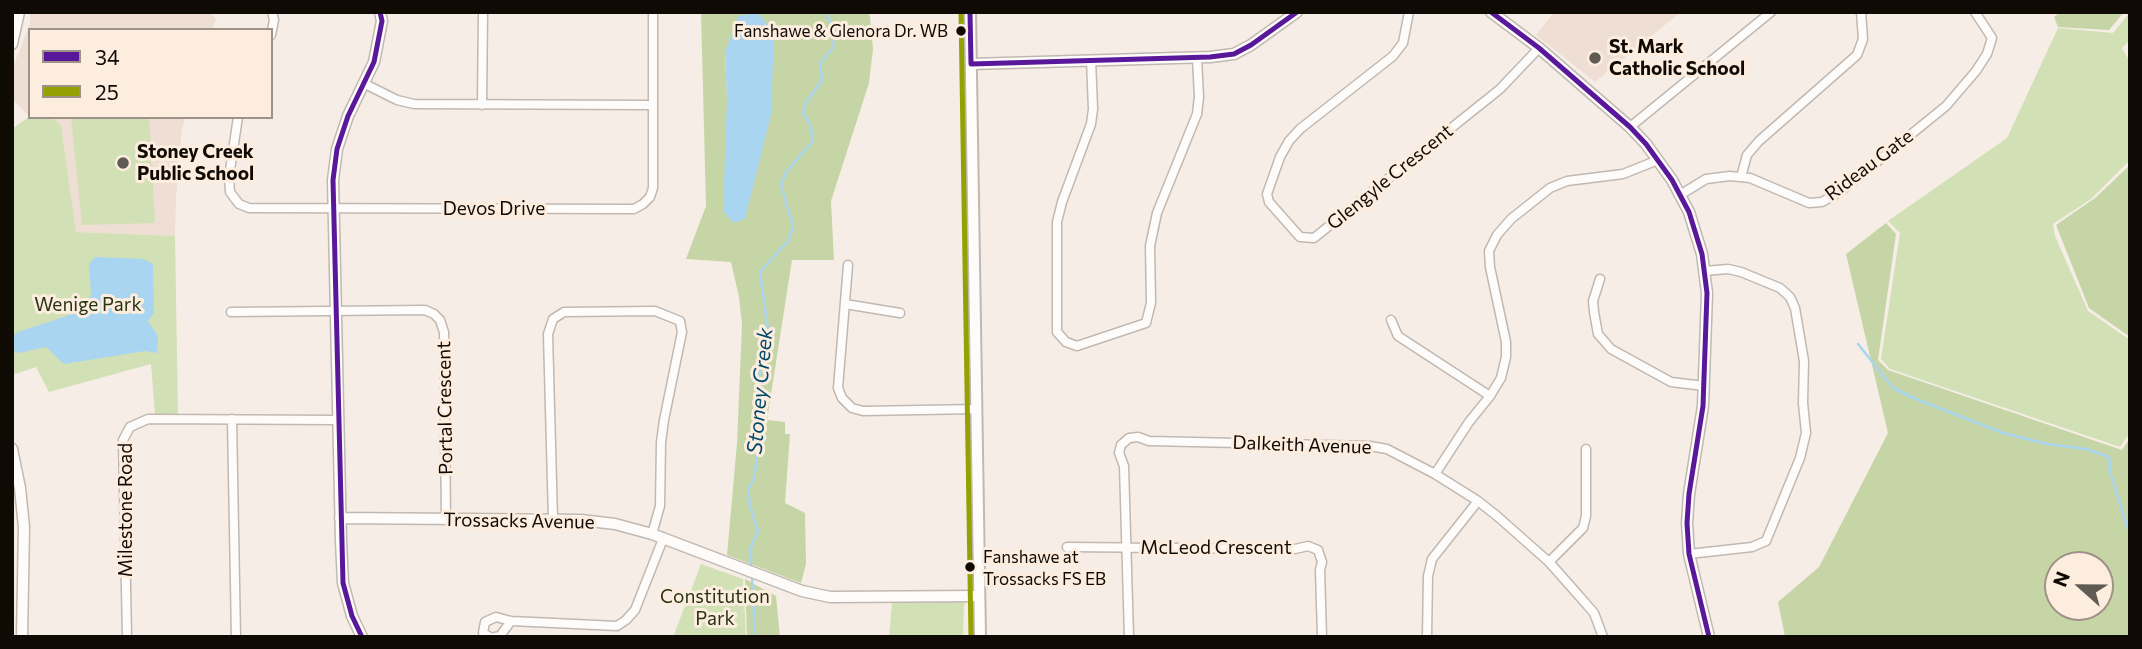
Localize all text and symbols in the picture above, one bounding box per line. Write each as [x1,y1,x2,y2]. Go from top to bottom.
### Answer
place label: Fanshawe & Glenora Dr. WB [734,21,948,41]
marker: Fanshawe & Glenora Dr. WB [954,24,968,38]
legend [28,28,273,119]
place label: St. Mark Catholic School [1609,36,1745,80]
text: 34 [95,44,120,69]
marker: St. Mark Catholic School [1587,50,1603,66]
text: 25 [95,79,119,104]
street label: Glengyle Crescent [1322,119,1458,235]
street label: Rideau Gate [1820,125,1918,205]
place label: Stoney Creek Public School [137,141,254,185]
marker: Stoney Creek Public School [115,155,131,171]
street label: Devos Drive [443,198,545,220]
park label: Wenige Park [34,294,142,316]
water label: Stoney Creek [742,327,778,455]
street label: Portal Crescent [432,341,458,475]
street label: Dalkeith Avenue [1232,431,1372,459]
street label: Milestone Road [115,443,137,577]
street label: Trossacks Avenue [443,508,595,534]
street label: McLeod Crescent [1140,537,1292,559]
place label: Fanshawe at Trossacks FS EB [983,547,1106,587]
north arrow [2044,551,2114,621]
marker: Fanshawe at Trossacks FS EB [963,560,977,574]
text: N [2048,568,2074,590]
park label: Constitution Park [660,586,770,630]

